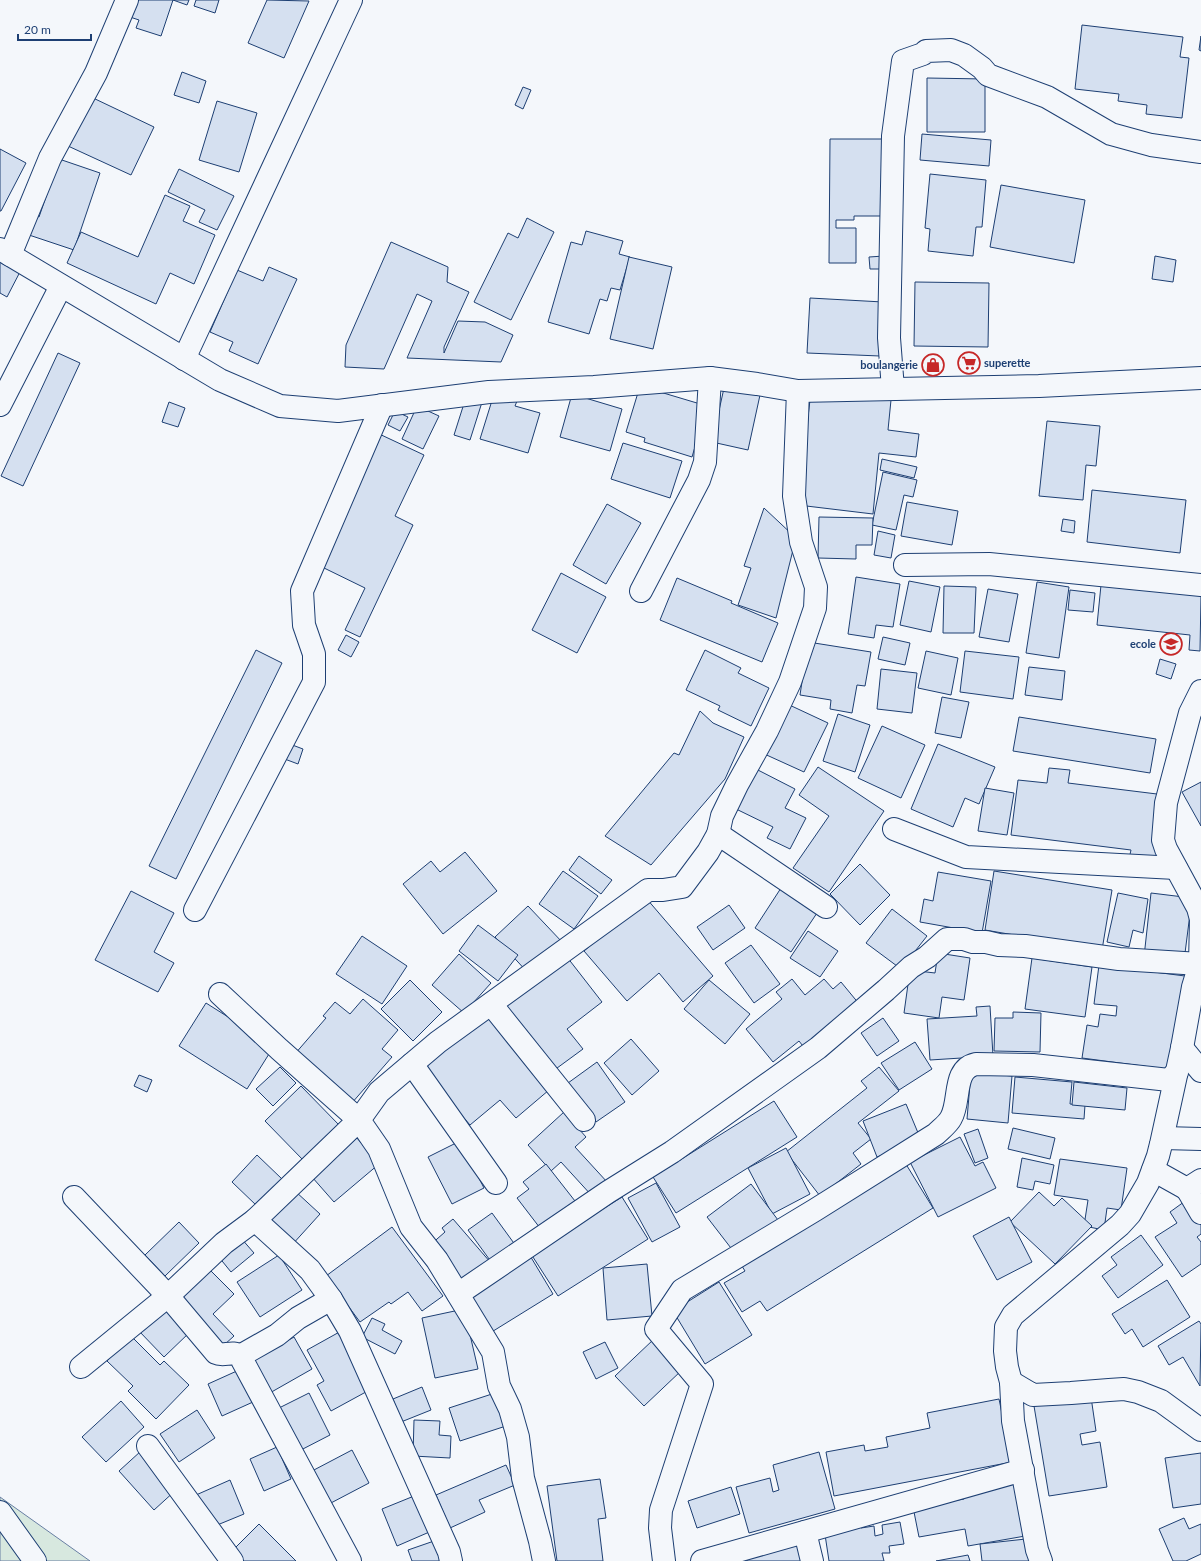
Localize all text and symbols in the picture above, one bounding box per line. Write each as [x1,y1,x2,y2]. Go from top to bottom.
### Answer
scale bar [18,16,91,42]
text: 20 m [24,22,51,37]
supermarket icon: superette [956,350,982,376]
shop icon: boulangerie [920,352,946,378]
place label: superette [984,356,1031,369]
place label: boulangerie [860,358,918,371]
school or university icon: ecole [1158,631,1184,657]
place label: ecole [1130,637,1156,650]

